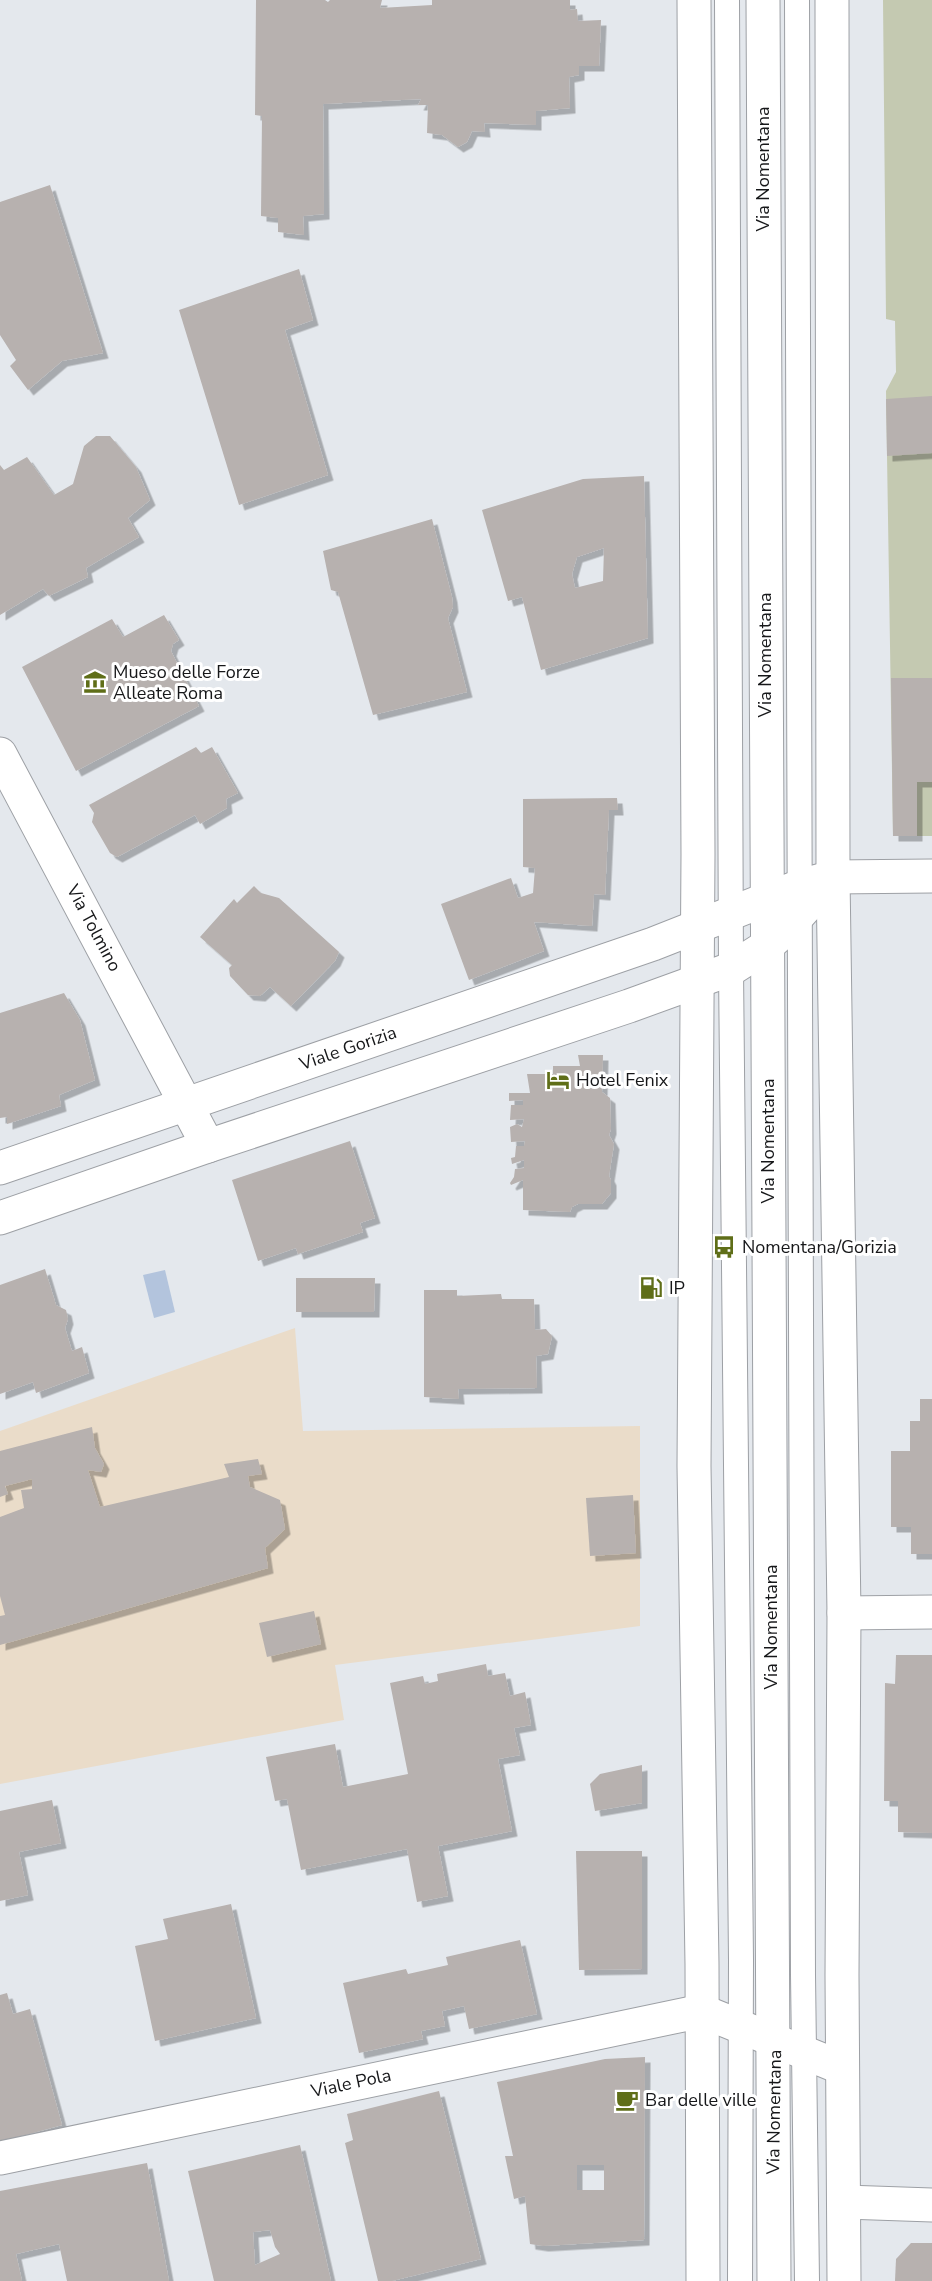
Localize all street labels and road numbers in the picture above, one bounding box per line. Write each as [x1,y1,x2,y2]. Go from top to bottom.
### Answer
street label: Via Nomentana [751,107,775,232]
street label: Via Nomentana [753,593,777,718]
street label: Via Tolmino [61,879,127,976]
street label: Viale Gorizia [295,1020,400,1076]
street label: Via Nomentana [756,1079,780,1204]
street label: Via Nomentana [759,1565,783,1690]
street label: Via Nomentana [761,2049,787,2176]
street label: Viale Pola [308,2063,393,2103]

